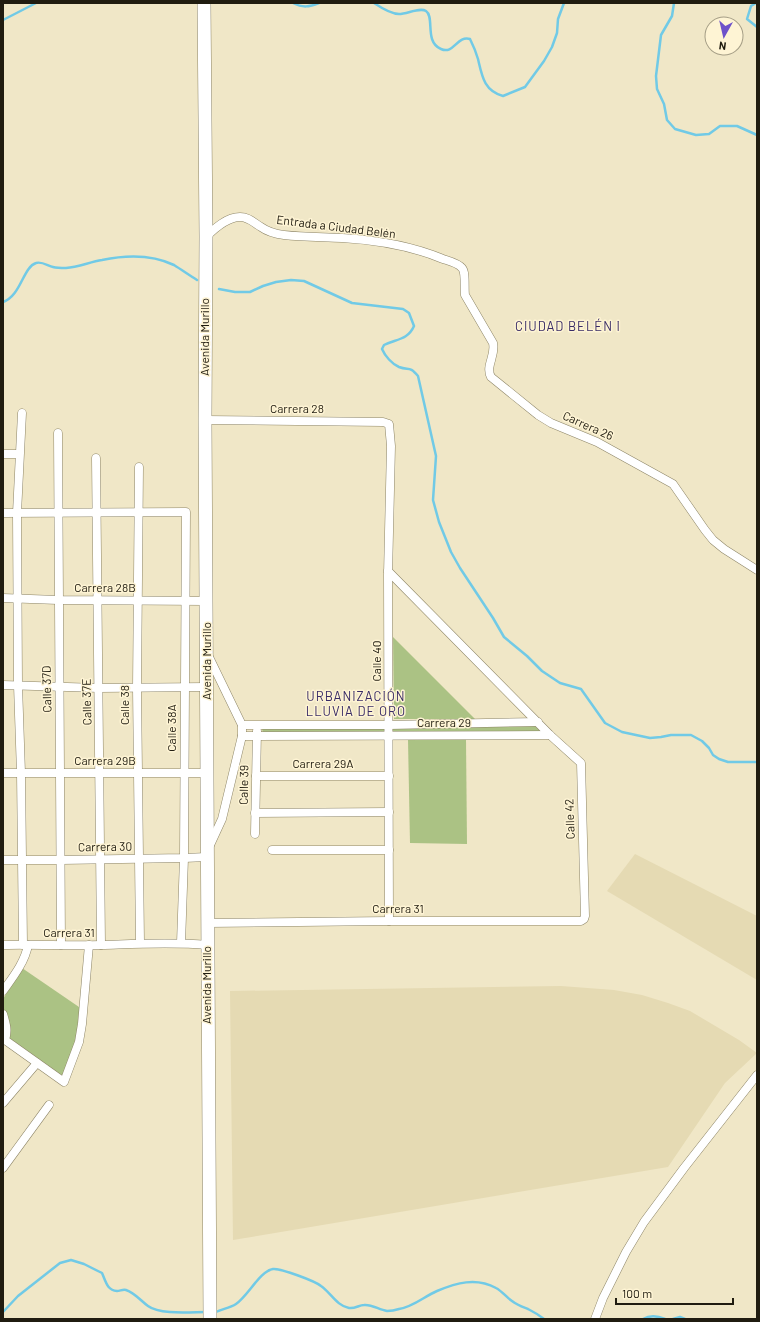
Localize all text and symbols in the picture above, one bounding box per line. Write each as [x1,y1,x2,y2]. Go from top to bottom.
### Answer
north arrow [704,16,744,56]
text: N [718,39,727,53]
street label: Entrada a Ciudad Belén [276,212,397,240]
street label: Avenida Murillo [197,298,211,376]
district label: CIUDAD BELÉN I [515,318,621,334]
street label: Carrera 28 [270,401,324,415]
street label: Carrera 26 [561,408,616,442]
street label: Carrera 28B [74,580,136,594]
street label: Avenida Murillo [199,622,213,700]
street label: Calle 40 [369,640,383,682]
street label: Calle 37D [39,665,53,713]
street label: Calle 37E [79,679,93,726]
street label: Calle 38 [117,685,131,725]
district label: URBANIZACIÓN LLUVIA DE ORO [306,688,406,719]
street label: Calle 38A [164,704,178,752]
street label: Carrera 29 [417,715,471,729]
street label: Carrera 29B [74,753,136,767]
street label: Carrera 29A [292,756,354,770]
street label: Calle 39 [236,765,250,805]
street label: Calle 42 [561,798,577,840]
street label: Carrera 30 [78,839,132,853]
street label: Carrera 31 [372,901,424,915]
street label: Carrera 31 [43,925,95,939]
street label: Avenida Murillo [199,946,213,1024]
scale bar [616,1280,733,1306]
text: 100 m [622,1286,652,1300]

